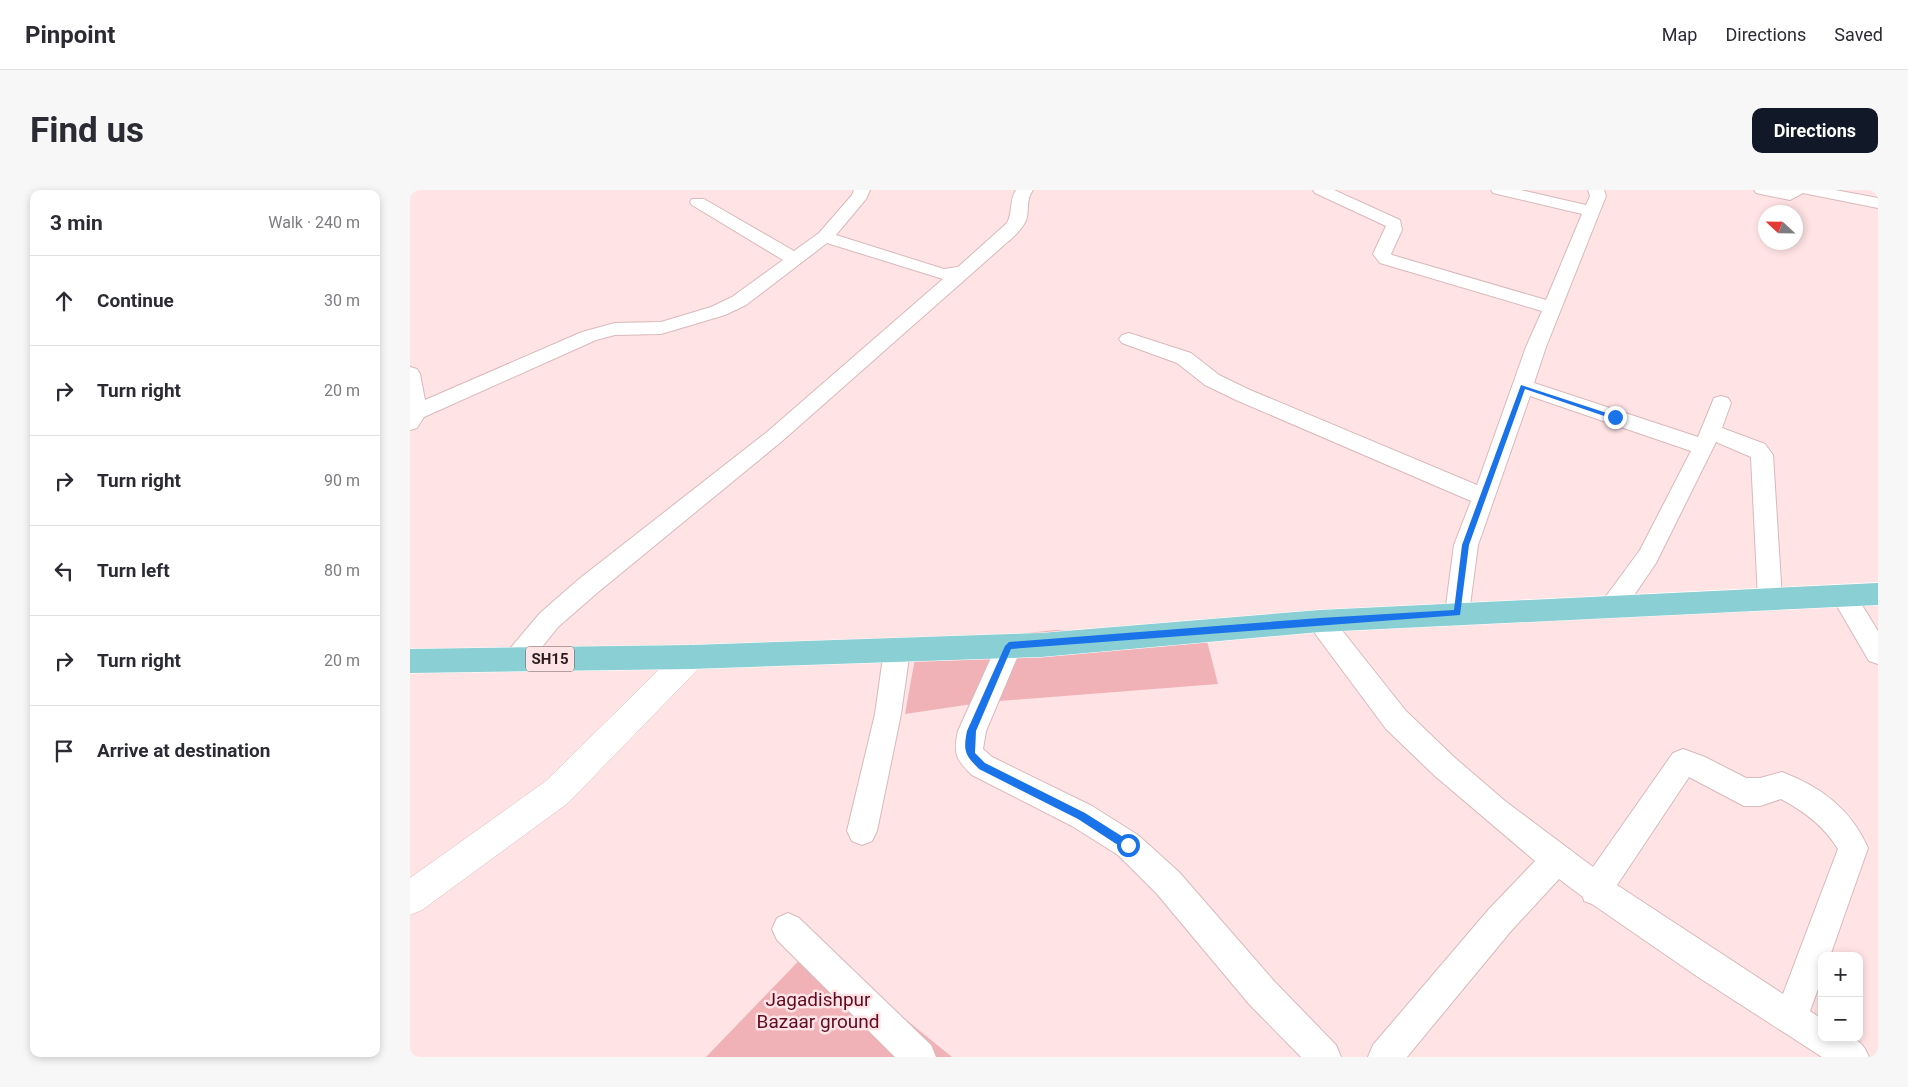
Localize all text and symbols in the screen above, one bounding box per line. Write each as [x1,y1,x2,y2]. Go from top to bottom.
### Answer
text: Pinpoint [25,21,115,49]
text: Map [1662,24,1697,45]
text: Directions [1725,24,1806,45]
text: Saved [1834,24,1883,45]
button: Directions [1752,108,1878,153]
text: Find us [30,110,144,151]
north arrow [1758,205,1803,250]
text: 3 min [50,211,103,235]
text: Walk · 240 m [268,213,360,232]
icon: ahead [50,287,78,315]
text: Continue [97,289,174,312]
text: 30 m [324,291,360,310]
icon: right [50,377,78,405]
text: Turn right [97,379,181,402]
text: 20 m [324,381,360,400]
route end [1604,406,1627,429]
icon: right [50,467,78,495]
text: Turn right [97,469,181,492]
text: 90 m [324,471,360,490]
icon: left [50,557,78,585]
text: Turn left [97,559,170,582]
text: 80 m [324,561,360,580]
road number: SH15 [526,646,574,672]
icon: right [50,647,78,675]
text: Turn right [97,649,181,672]
text: 20 m [324,651,360,670]
icon: arrive [50,737,78,765]
text: Arrive at destination [97,739,270,762]
route start [1117,834,1140,857]
map controls [1818,952,1863,1042]
button: + [1818,952,1863,997]
park label: Jagadishpur Bazaar ground [757,988,879,1033]
button: − [1818,997,1863,1042]

